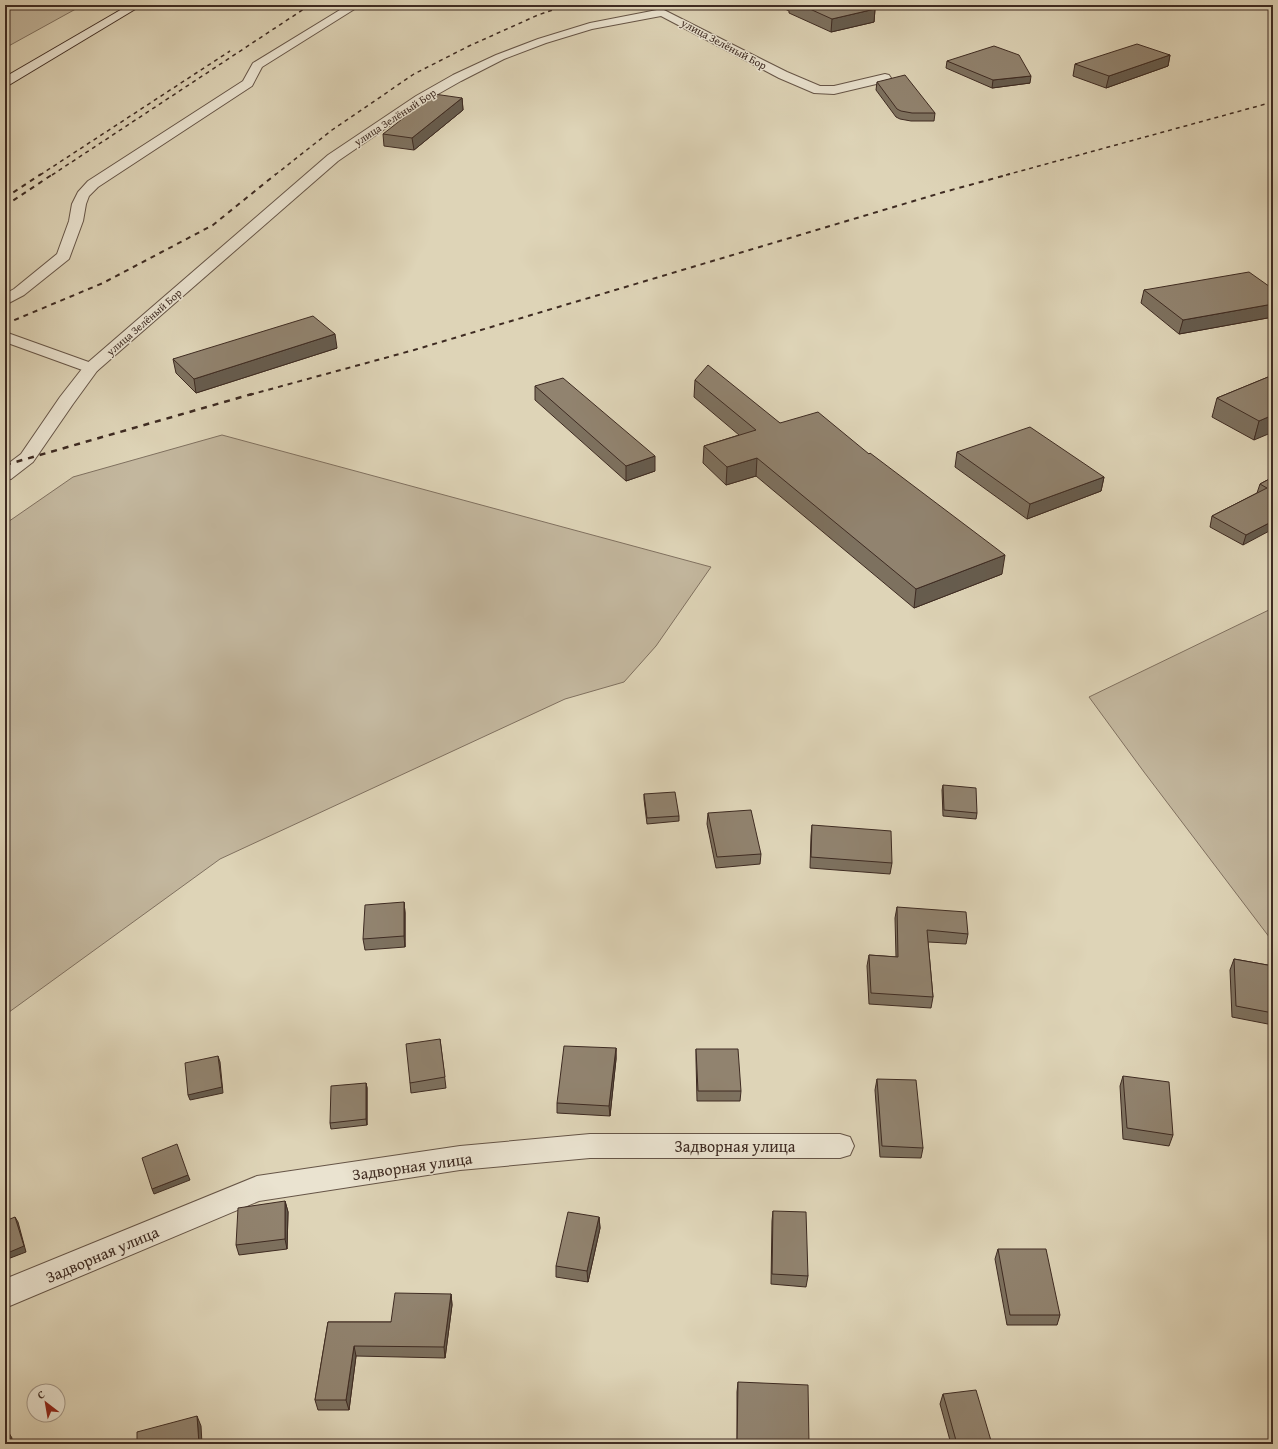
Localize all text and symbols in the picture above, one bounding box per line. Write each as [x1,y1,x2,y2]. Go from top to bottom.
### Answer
street label: улица Зелёный Бор [677,14,770,73]
street label: улица Зелёный Бор [350,84,439,150]
street label: улица Зелёный Бор [102,285,185,360]
street label: Задворная улица [675,1134,796,1158]
street label: Задворная улица [350,1146,474,1186]
street label: Задворная улица [42,1219,163,1289]
north arrow [26,1383,66,1423]
text: С [34,1386,48,1403]

